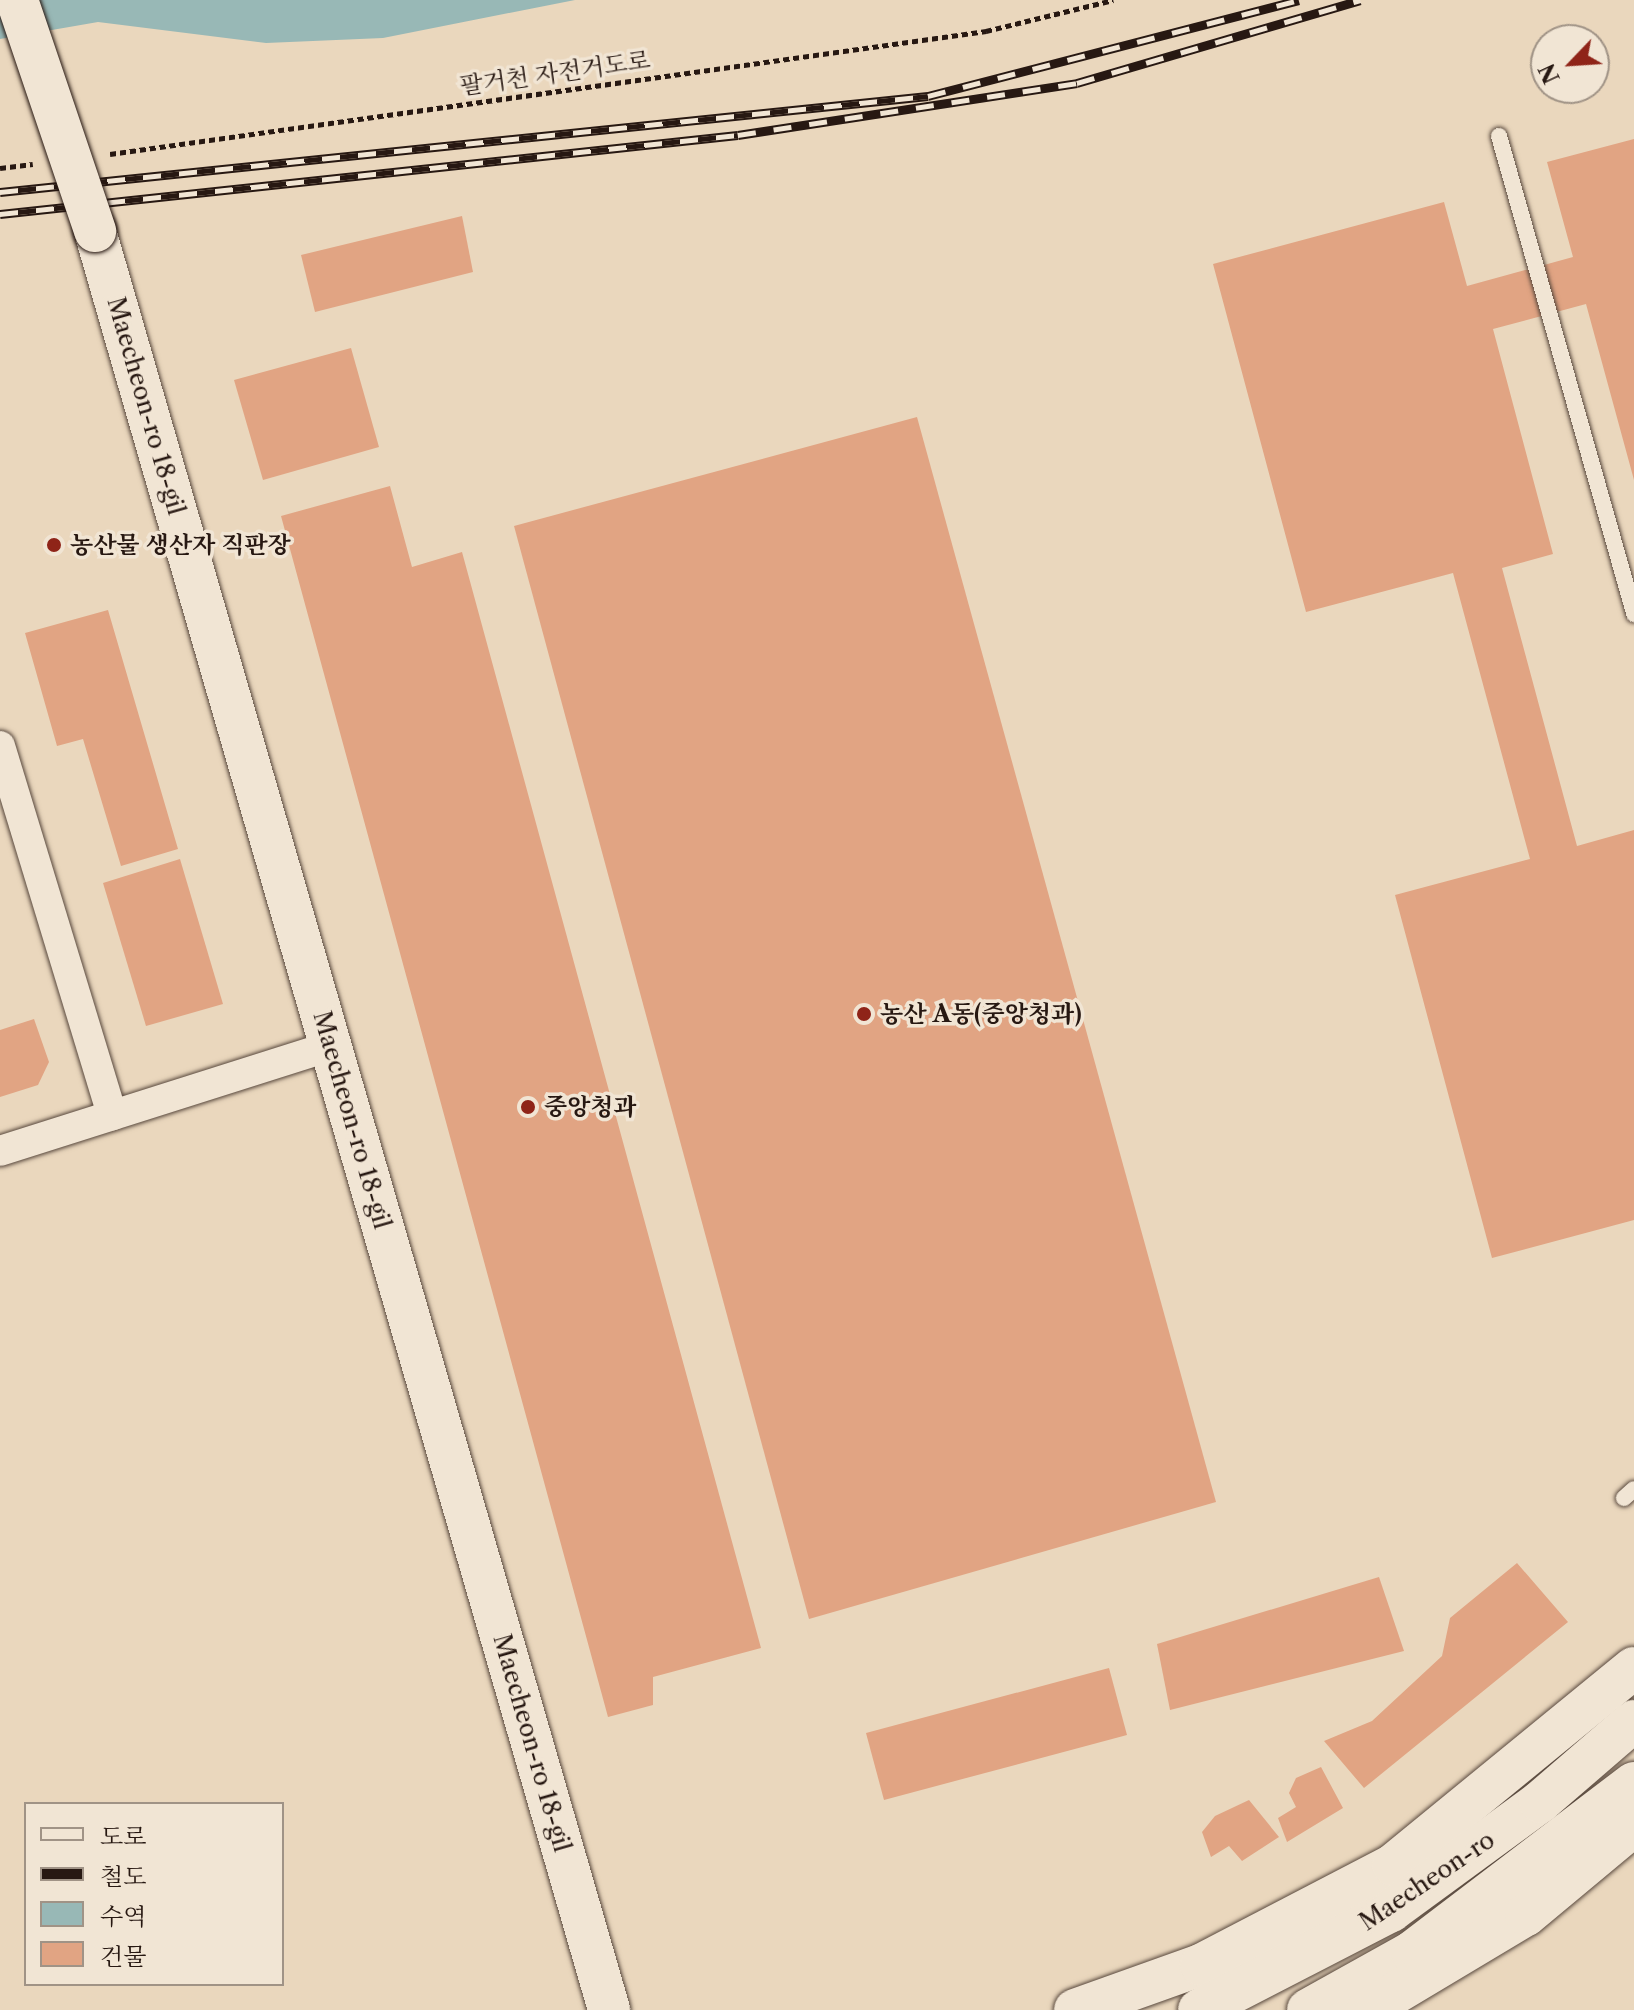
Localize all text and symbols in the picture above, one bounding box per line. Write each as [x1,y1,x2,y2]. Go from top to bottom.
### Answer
north arrow [1530,24,1610,104]
street label: 팔거천 자전거도로 [458,45,652,101]
text: N [1533,59,1566,88]
street label: Maecheon-ro 18-gil [101,294,191,518]
place label: 농산물 생산자 직판장 [70,531,291,559]
marker: 농산물 생산자 직판장 [45,536,63,554]
place label: 농산 A동(중앙청과) [880,1000,1082,1028]
marker: 농산 A동(중앙청과) [855,1005,873,1023]
street label: Maecheon-ro 18-gil [307,1008,397,1232]
place label: 중앙청과 [544,1093,637,1121]
marker: 중앙청과 [519,1098,537,1116]
street label: Maecheon-ro 18-gil [487,1631,577,1855]
legend [24,1802,284,1986]
text: 도로 [100,1822,146,1851]
street label: Maecheon-ro [1354,1825,1500,1937]
text: 철도 [100,1862,146,1891]
text: 수역 [100,1902,146,1931]
text: 건물 [100,1942,146,1971]

